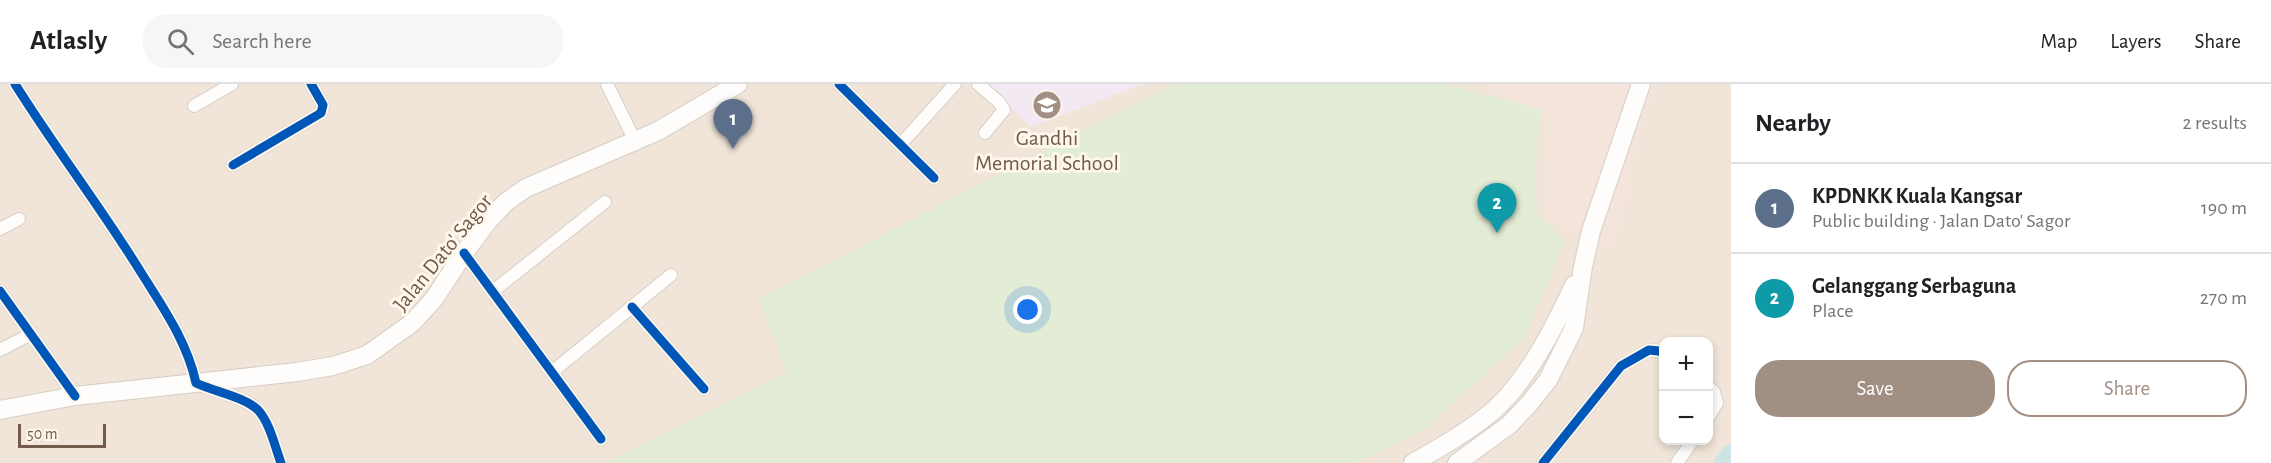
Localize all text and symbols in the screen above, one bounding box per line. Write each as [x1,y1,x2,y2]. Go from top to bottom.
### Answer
search box [143,14,563,68]
icon: search [164,25,197,58]
text: Atlasly [30,27,107,55]
text: Search here [212,30,312,52]
text: Map [2041,31,2077,52]
text: Layers [2110,31,2161,52]
text: Share [2194,31,2241,52]
school or university icon: Gandhi Memorial School [1031,89,1063,121]
pin: 1 [714,100,752,149]
text: Nearby [1755,110,1831,136]
text: 2 results [2183,113,2247,133]
place label: Gandhi Memorial School [975,127,1119,174]
pin: 2 [1478,184,1516,233]
text: KPDNKK Kuala Kangsar [1812,185,2022,207]
street label: Jalan Dato' Sagor [389,190,496,315]
text: 1 [1771,198,1778,218]
text: 190 m [2201,198,2247,218]
text: Public building · Jalan Dato' Sagor [1812,211,2070,231]
text: Gelanggang Serbaguna [1812,275,2016,297]
text: 2 [1770,288,1779,308]
text: 270 m [2200,288,2247,308]
your location [1013,295,1042,324]
text: Place [1812,301,1853,321]
map controls [1659,337,1713,445]
button: + [1659,337,1713,391]
button: Save [1755,360,1995,417]
button: Share [2007,360,2247,417]
button: − [1659,391,1713,445]
scale bar [18,421,106,448]
text: 50 m [27,426,58,442]

